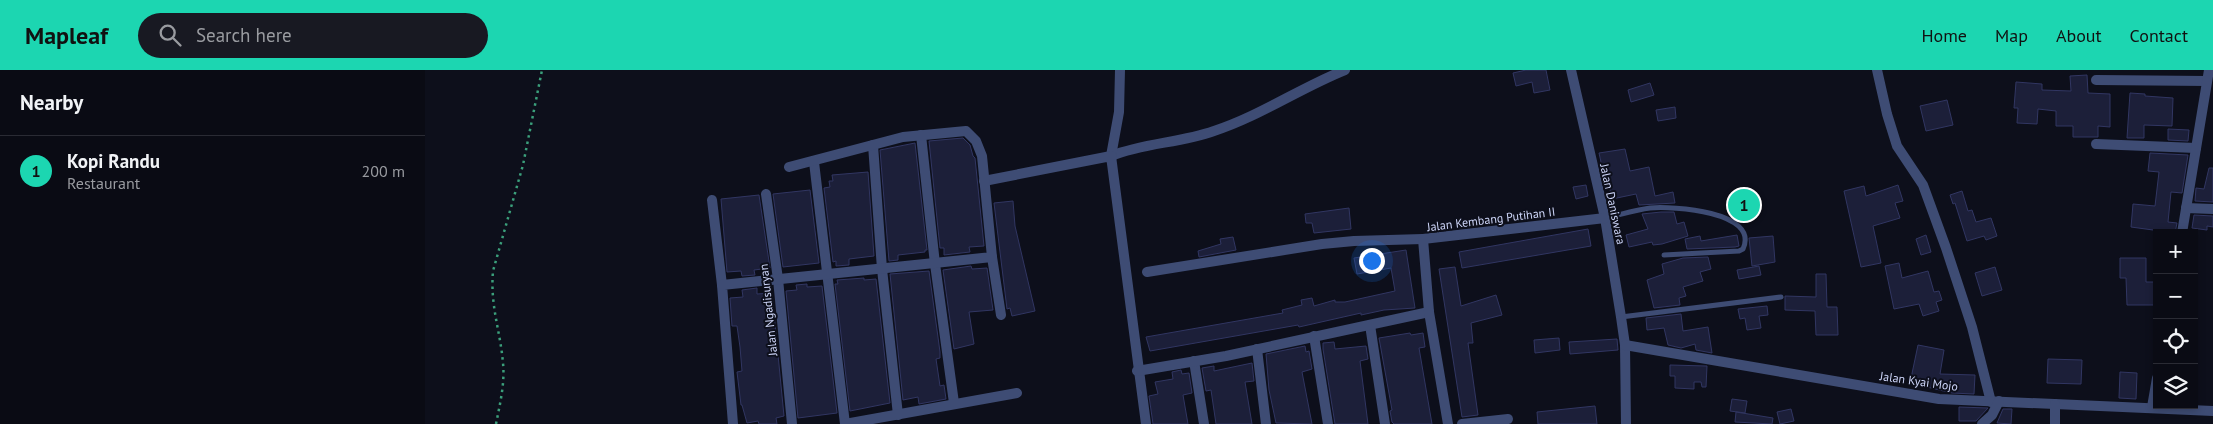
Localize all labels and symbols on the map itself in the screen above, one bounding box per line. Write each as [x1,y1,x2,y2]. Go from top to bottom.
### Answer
street label: Jalan Daniswara [1597,161,1629,246]
pin: 1 [1728,186,1760,224]
street label: Jalan Kembang Putihan II [1425,204,1556,234]
your location [1359,248,1385,274]
street label: Jalan Ngadisuryan [756,263,780,358]
street label: Jalan Kyai Mojo [1878,368,1959,394]

